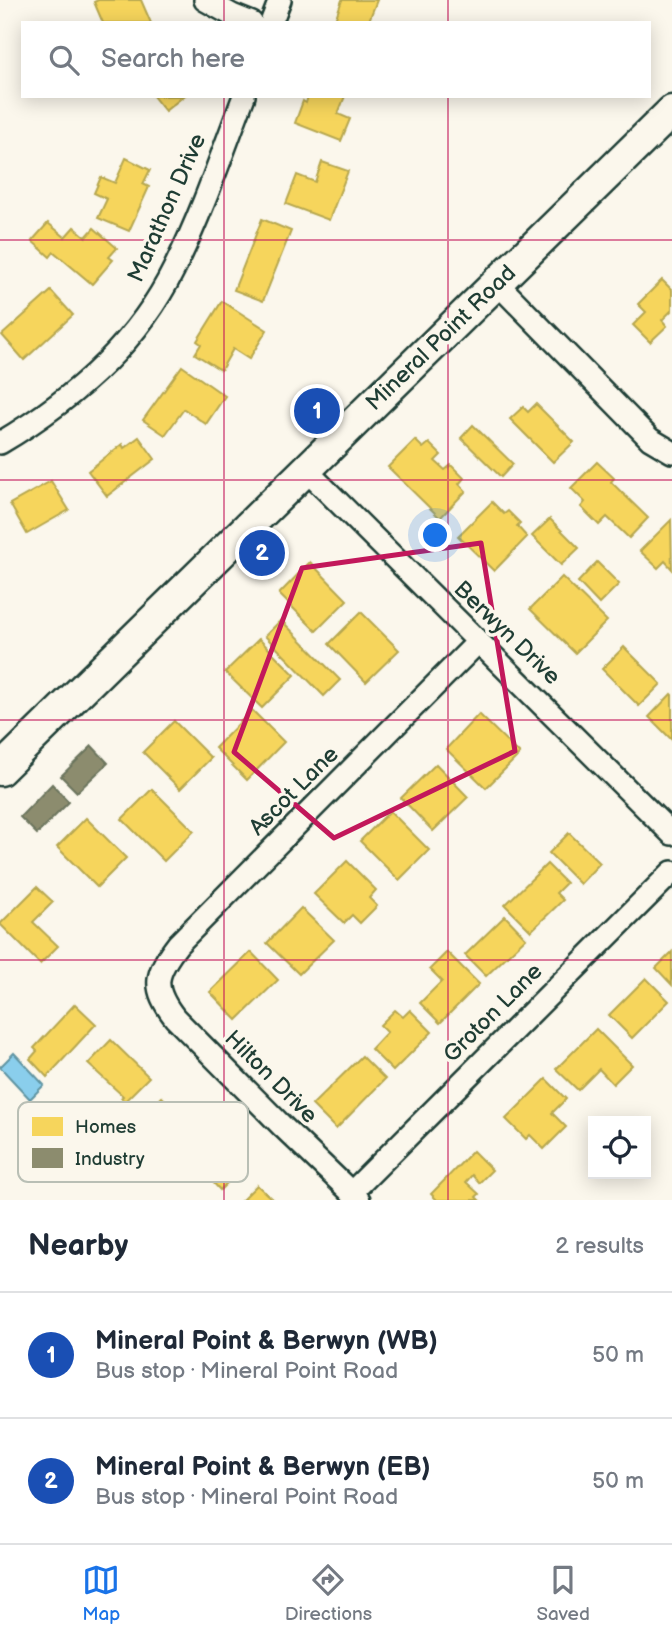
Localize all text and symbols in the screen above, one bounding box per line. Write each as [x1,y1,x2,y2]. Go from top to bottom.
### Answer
search box [21,21,651,98]
icon: search [45,41,83,79]
text: Search here [101,44,245,75]
street label: Marathon Drive [122,129,212,287]
street label: Mineral Point Road [360,259,522,417]
pin: 1 [294,385,340,437]
your location [418,518,452,552]
pin: 2 [239,527,285,579]
street label: Berwyn Drive [448,575,566,691]
street label: Ascot Lane [243,740,345,842]
street label: Groton Lane [438,958,548,1068]
street label: Hilton Drive [219,1025,323,1129]
legend [18,1102,248,1182]
text: Homes [75,1116,136,1139]
map controls [588,1116,651,1179]
button: locate [588,1116,651,1179]
text: Industry [75,1148,145,1171]
text: Nearby [28,1228,128,1264]
text: 2 results [555,1232,644,1260]
text: Mineral Point & Berwyn (WB) [95,1326,438,1357]
text: 1 [46,1341,56,1369]
text: 50 m [592,1341,644,1369]
text: Bus stop · Mineral Point Road [95,1357,398,1385]
text: Mineral Point & Berwyn (EB) [95,1452,431,1483]
text: 2 [44,1467,58,1495]
text: 50 m [592,1467,644,1495]
text: Bus stop · Mineral Point Road [95,1483,398,1511]
tab: Map [82,1561,120,1626]
tab: Directions [285,1561,372,1626]
tab: Saved [536,1561,590,1626]

